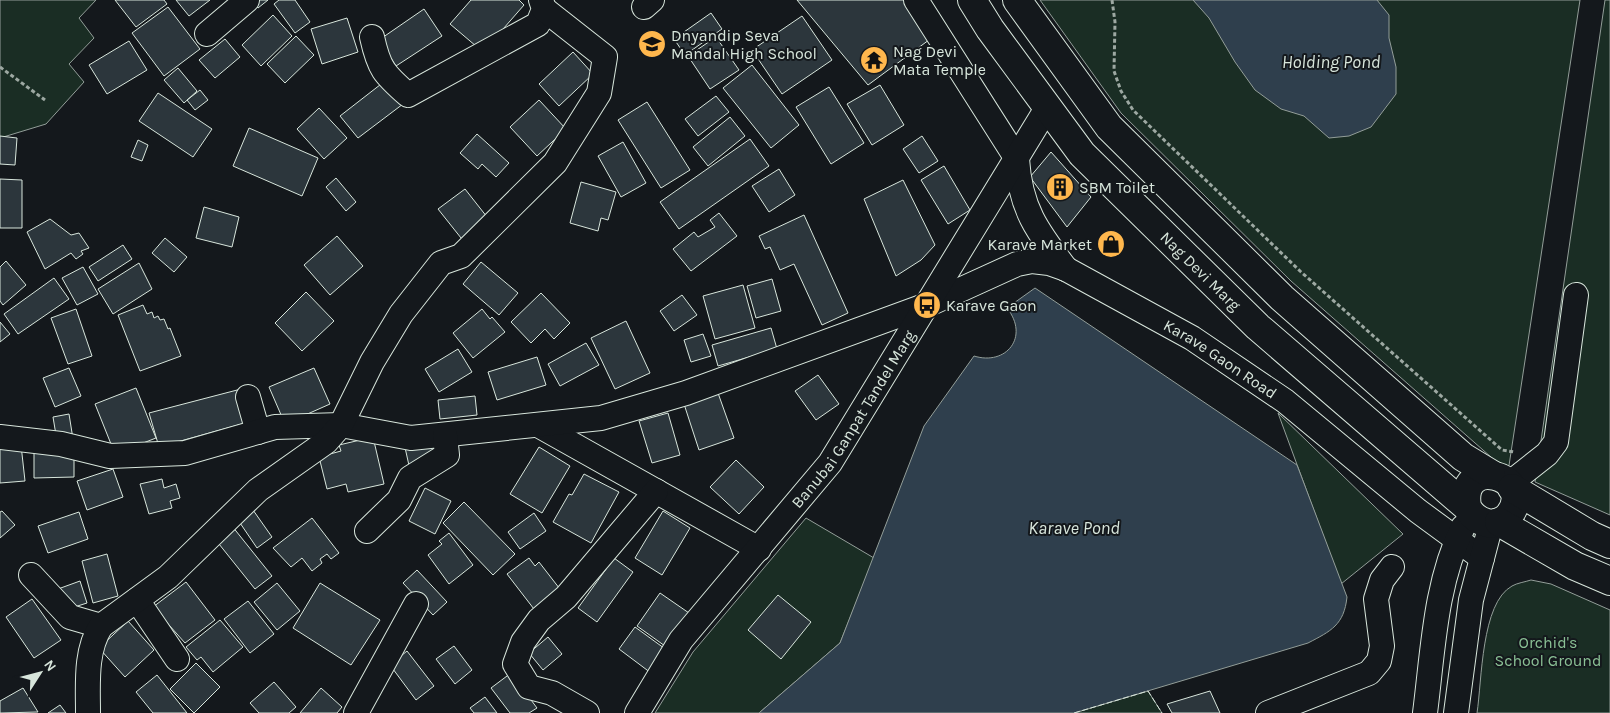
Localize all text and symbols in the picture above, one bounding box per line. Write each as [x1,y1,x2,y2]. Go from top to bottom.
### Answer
place label: Dnyandip Seva Mandal High School [671,26,817,63]
school or university icon: Dnyandip Seva Mandal High School [637,29,667,59]
place label: Nag Devi Mata Temple [893,42,986,79]
temple icon: Nag Devi Mata Temple [859,45,889,75]
water label: Holding Pond [1282,51,1381,73]
building icon: SBM Toilet [1045,172,1075,202]
place label: SBM Toilet [1079,178,1155,197]
street label: Nag Devi Marg [1157,227,1245,314]
shop icon: Karave Market [1096,229,1126,259]
place label: Karave Market [987,235,1092,254]
bus stop icon: Karave Gaon [912,290,942,320]
place label: Karave Gaon [946,296,1037,315]
street label: Karave Gaon Road [1160,315,1281,402]
street label: Banubai Ganpat Tandel Marg [787,326,919,512]
water label: Karave Pond [1028,517,1120,539]
park label: Orchid's School Ground [1494,633,1602,670]
north arrow [15,648,65,698]
text: N [40,657,60,675]

